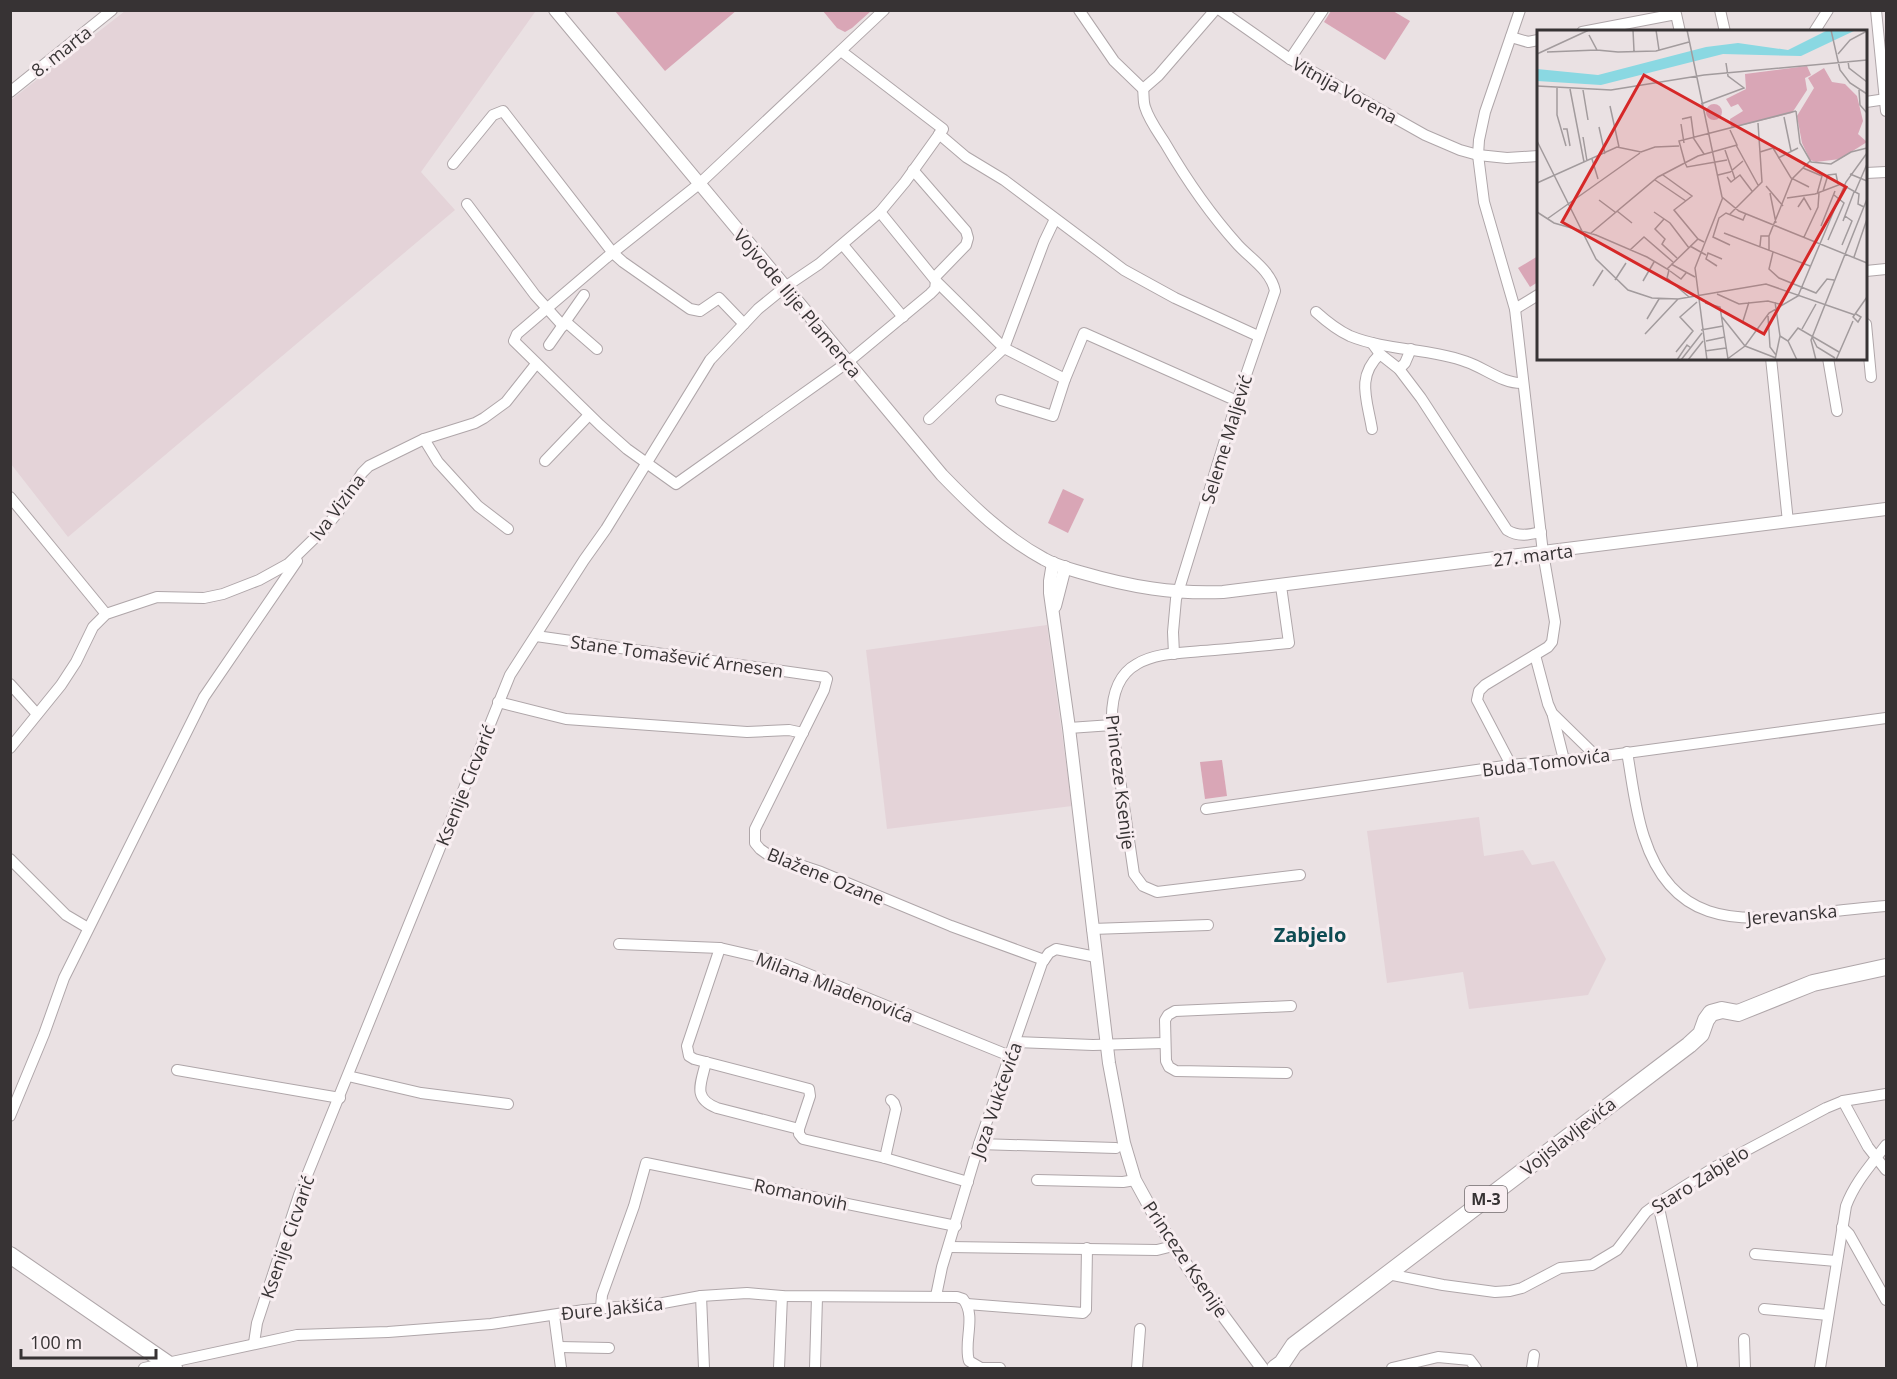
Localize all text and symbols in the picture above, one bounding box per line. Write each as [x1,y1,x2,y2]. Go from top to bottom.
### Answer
street label: 8. marta [26,20,96,82]
inset map [1537,30,1867,360]
street label: Vitnija Vorena [1288,51,1402,129]
street label: Vojvode Ilije Plamenca [729,224,867,382]
street label: Seleme Maljević [1195,371,1257,506]
street label: Iva Vizina [304,469,370,545]
street label: 27. marta [1492,538,1574,572]
street label: Stane Tomašević Arnesen [569,629,785,683]
street label: Princeze Ksenije [1101,713,1141,851]
street label: Ksenije Cicvarić [430,721,500,849]
street label: Buda Tomovića [1481,742,1611,782]
street label: Blažene Ozane [764,842,888,910]
street label: Jerevanska [1744,898,1838,930]
district label: Zabjelo [1274,921,1346,948]
street label: Milana Mladenovića [753,946,917,1028]
street label: Joza Vukčevića [964,1039,1027,1163]
street label: Vojislavljevića [1516,1091,1620,1181]
street label: Staro Zabjelo [1647,1140,1753,1218]
street label: Ksenije Cicvarić [255,1172,319,1302]
street label: Romanovih [752,1172,850,1216]
road number: M-3 [1465,1186,1507,1212]
street label: Princeze Ksenije [1138,1196,1234,1322]
street label: Đure Jakšića [560,1291,664,1325]
scale bar [21,1322,156,1360]
text: 100 m [30,1330,82,1354]

